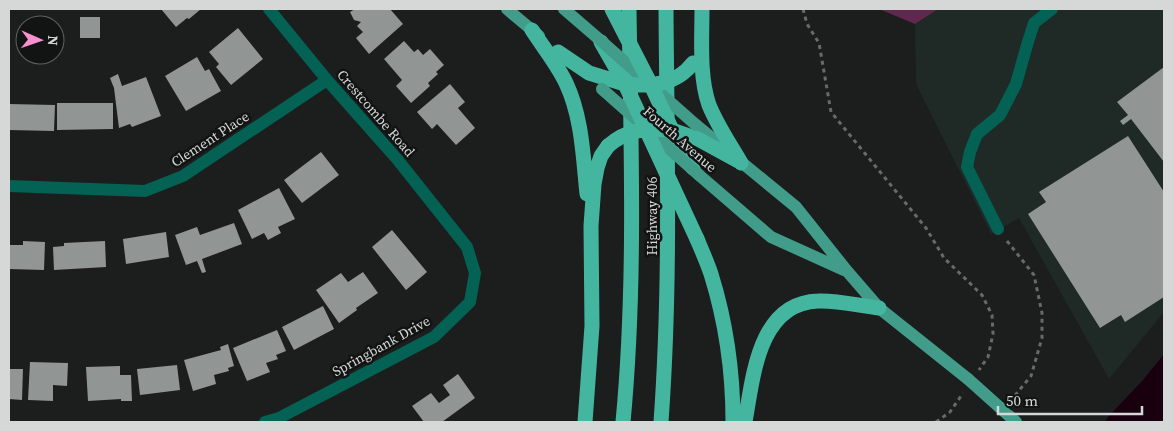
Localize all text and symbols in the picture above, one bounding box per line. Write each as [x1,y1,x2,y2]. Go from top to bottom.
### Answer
north arrow [15,15,65,65]
text: N [43,35,63,46]
street label: Crestcombe Road [332,65,420,161]
street label: Fourth Avenue [639,101,721,177]
street label: Clement Place [167,106,253,172]
street label: Highway 406 [642,176,662,256]
street label: Springbank Drive [328,311,434,381]
scale bar [998,384,1142,416]
text: 50 m [1006,390,1038,411]

